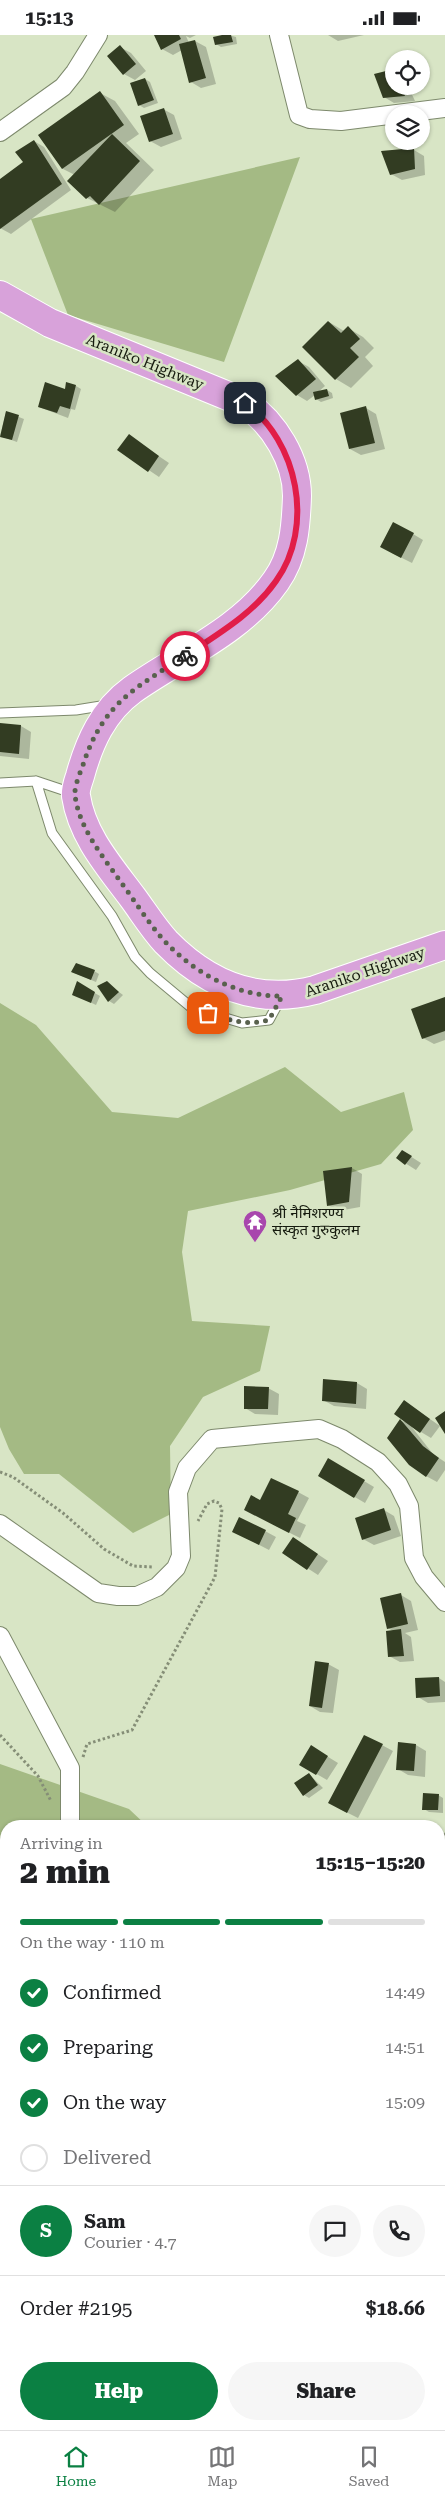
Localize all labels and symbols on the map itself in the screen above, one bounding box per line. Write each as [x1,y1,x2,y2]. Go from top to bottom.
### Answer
street label: Araniko Highway [84,330,207,394]
pin [224,382,266,424]
courier [160,631,210,681]
street label: Araniko Highway [303,943,427,1001]
pin [187,992,229,1034]
place label: श्री नैमिशरण्य संस्कृत गुरुकुलम [272,1204,361,1240]
temple icon: श्री नैमिशरण्य संस्कृत गुरुकुलम [242,1209,268,1243]

